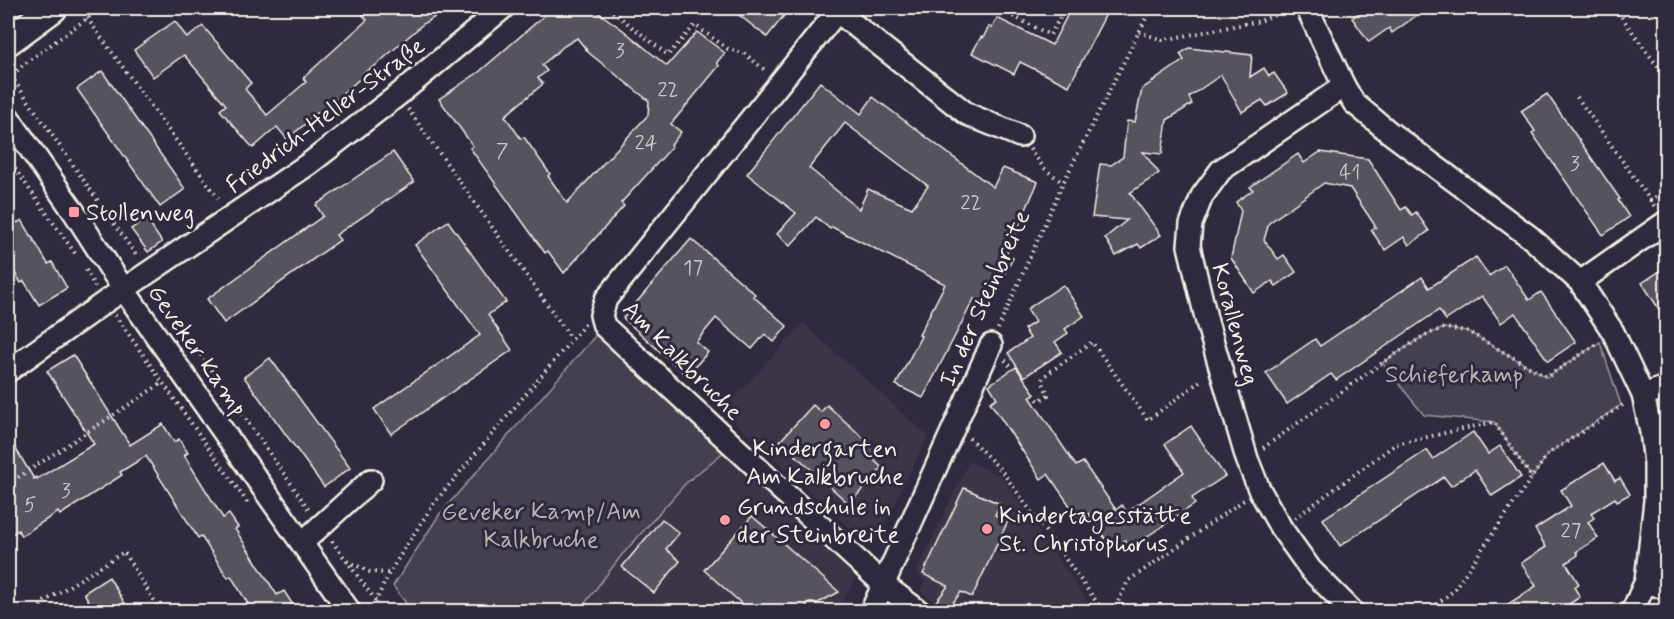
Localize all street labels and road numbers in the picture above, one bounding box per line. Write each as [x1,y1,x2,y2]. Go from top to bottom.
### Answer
street label: Friedrich-Heller-Straße [220,31,432,201]
street label: In der Steinbreite [933,205,1038,392]
street label: Korallenweg [1203,260,1266,389]
street label: Geveker Kamp [140,279,254,423]
street label: Am Kalkbruche [615,294,749,428]

